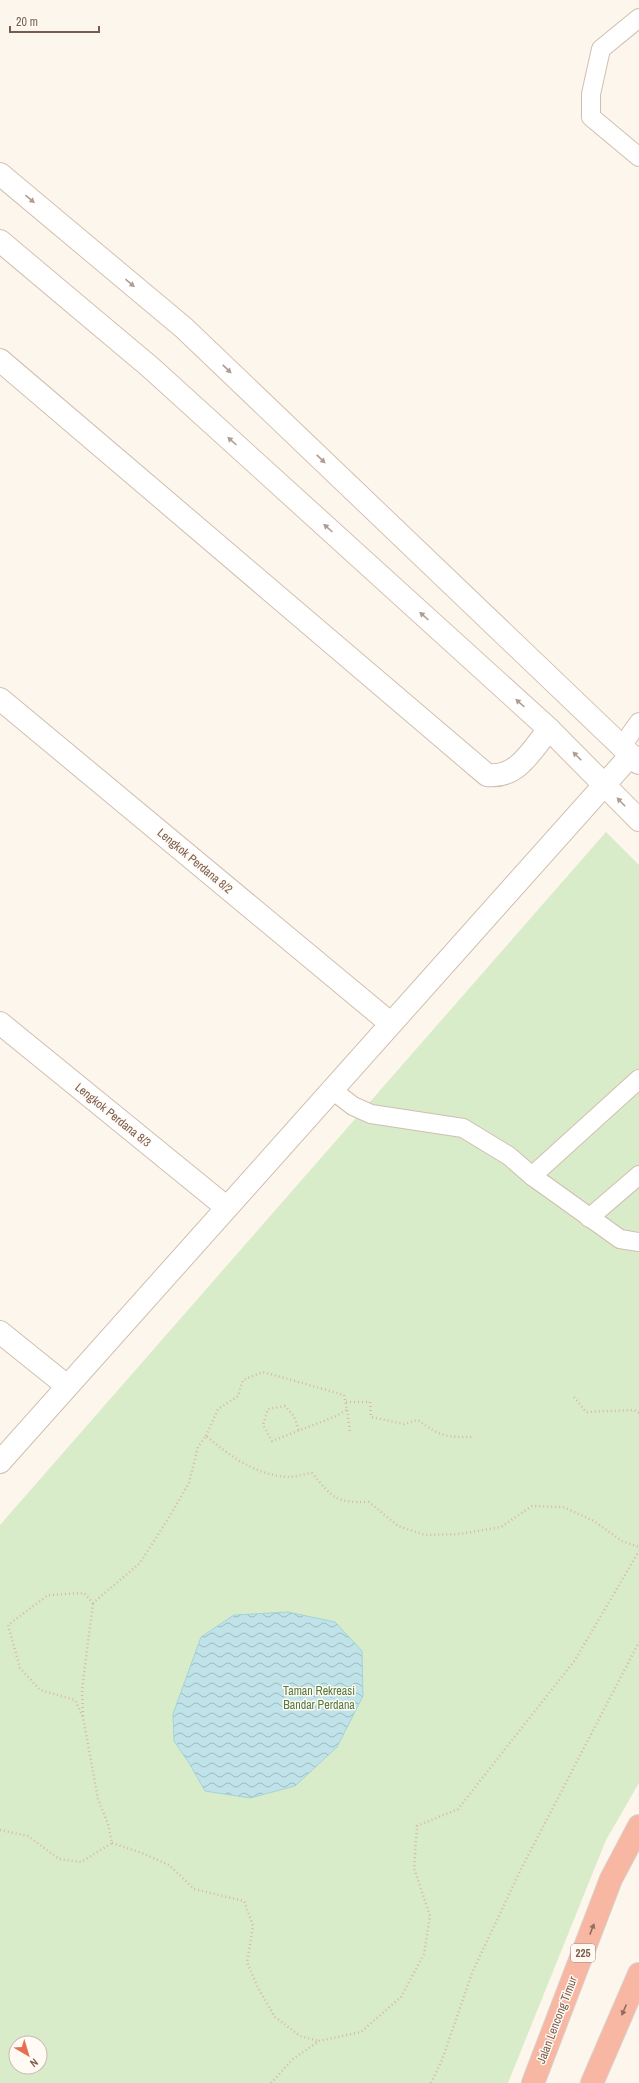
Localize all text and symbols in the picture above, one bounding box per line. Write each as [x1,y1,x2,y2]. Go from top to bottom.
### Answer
scale bar [10,8,99,34]
text: 20 m [16,14,38,30]
one-way arrow [25,195,35,204]
one-way arrow [124,278,135,287]
one-way arrow [222,364,232,374]
one-way arrow [227,436,237,446]
one-way arrow [316,454,326,464]
one-way arrow [323,524,333,533]
one-way arrow [419,611,429,620]
one-way arrow [516,699,525,708]
one-way arrow [572,752,582,761]
one-way arrow [617,797,626,807]
street label: Lengkok Perdana 8/2 [154,825,236,897]
street label: Lengkok Perdana 8/3 [72,1079,154,1151]
park label: Taman Rekreasi Bandar Perdana [283,1683,355,1713]
one-way arrow [589,1922,595,1934]
road number: 225 [571,1944,595,1962]
street label: Jalan Lencong Timur [533,1973,581,2066]
one-way arrow [620,2004,627,2016]
north arrow [8,2035,48,2075]
text: N [27,2055,41,2070]

